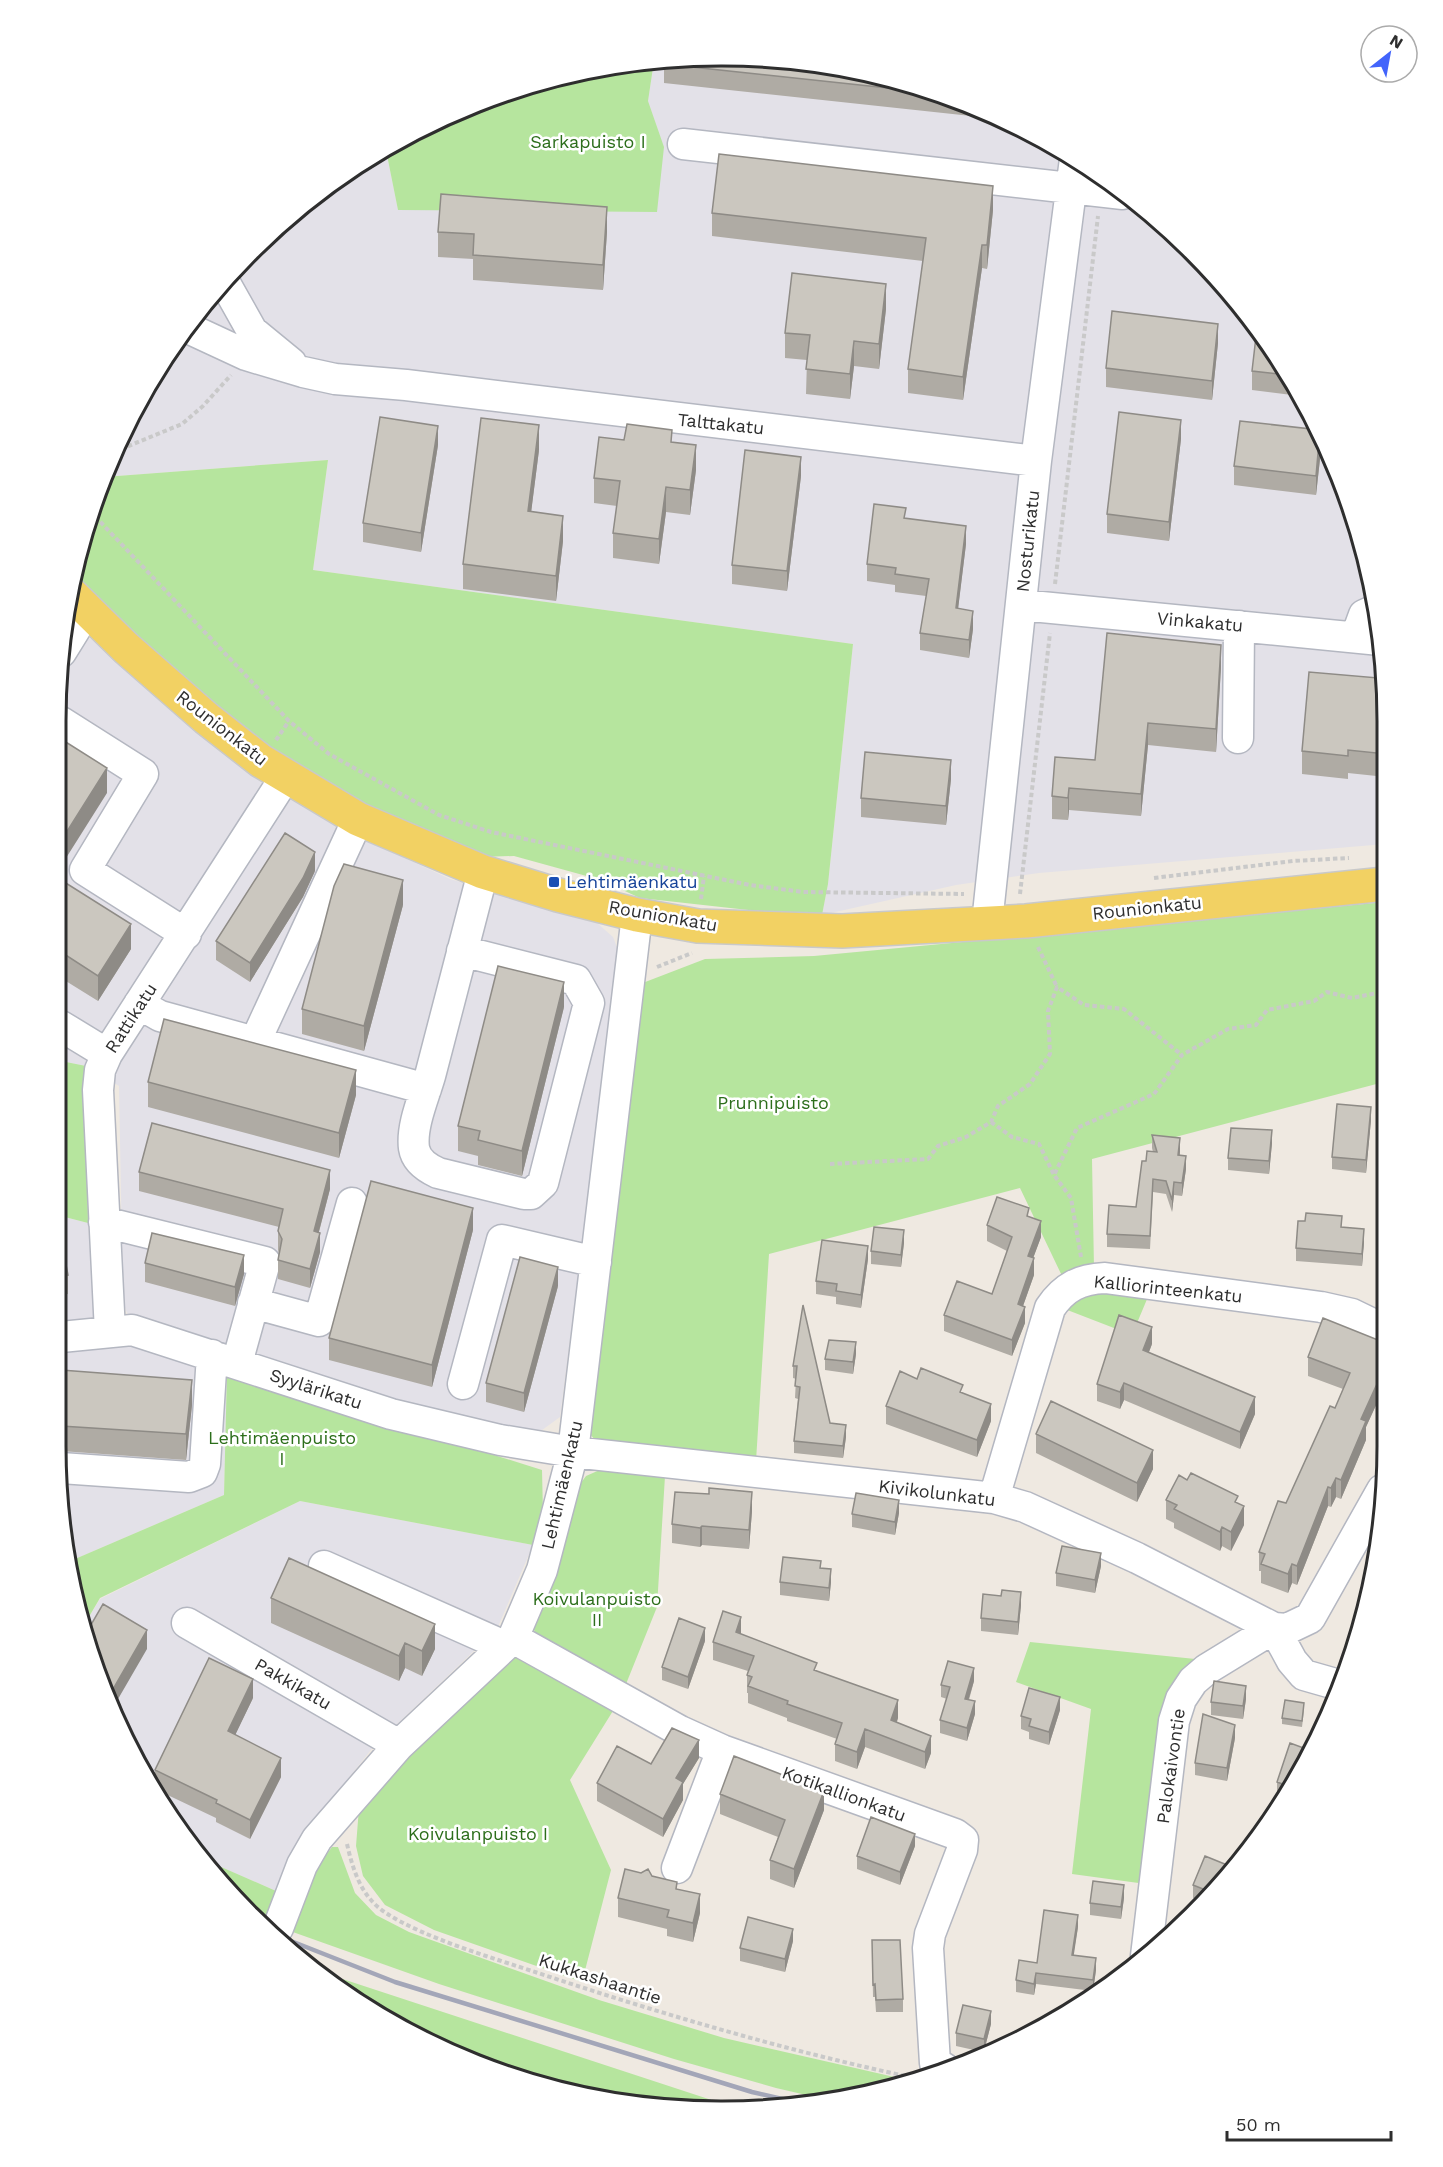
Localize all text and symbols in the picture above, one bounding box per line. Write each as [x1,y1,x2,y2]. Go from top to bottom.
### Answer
north arrow [1359,24,1419,84]
text: N [1386,30,1406,53]
park label: Sarkapuisto I [530,131,646,152]
street label: Talttakatu [677,409,765,438]
street label: Nosturikatu [1012,489,1043,593]
street label: Vinkakatu [1156,607,1244,636]
street label: Rounionkatu [173,685,272,770]
place label: Lehtimäenkatu [566,871,698,892]
marker: Lehtimäenkatu [547,875,561,889]
street label: Rounionkatu [1091,891,1203,924]
street label: Rounionkatu [607,896,719,935]
street label: Rattikatu [100,979,161,1057]
park label: Prunnipuisto [717,1092,829,1113]
street label: Kalliorinteenkatu [1093,1270,1243,1307]
street label: Syylärikatu [267,1364,365,1413]
street label: Lehtimäenkatu [536,1418,587,1551]
park label: Lehtimäenpuisto I [208,1427,356,1469]
street label: Kivikolunkatu [877,1475,997,1510]
park label: Koivulanpuisto II [533,1588,661,1630]
street label: Pakkikatu [251,1653,335,1714]
street label: Palokaivontie [1152,1707,1189,1825]
street label: Kotikallionkatu [779,1761,909,1826]
park label: Koivulanpuisto I [408,1823,548,1844]
street label: Kukkashaantie [536,1949,664,2008]
scale bar [1227,2104,1390,2142]
text: 50 m [1236,2114,1281,2135]

